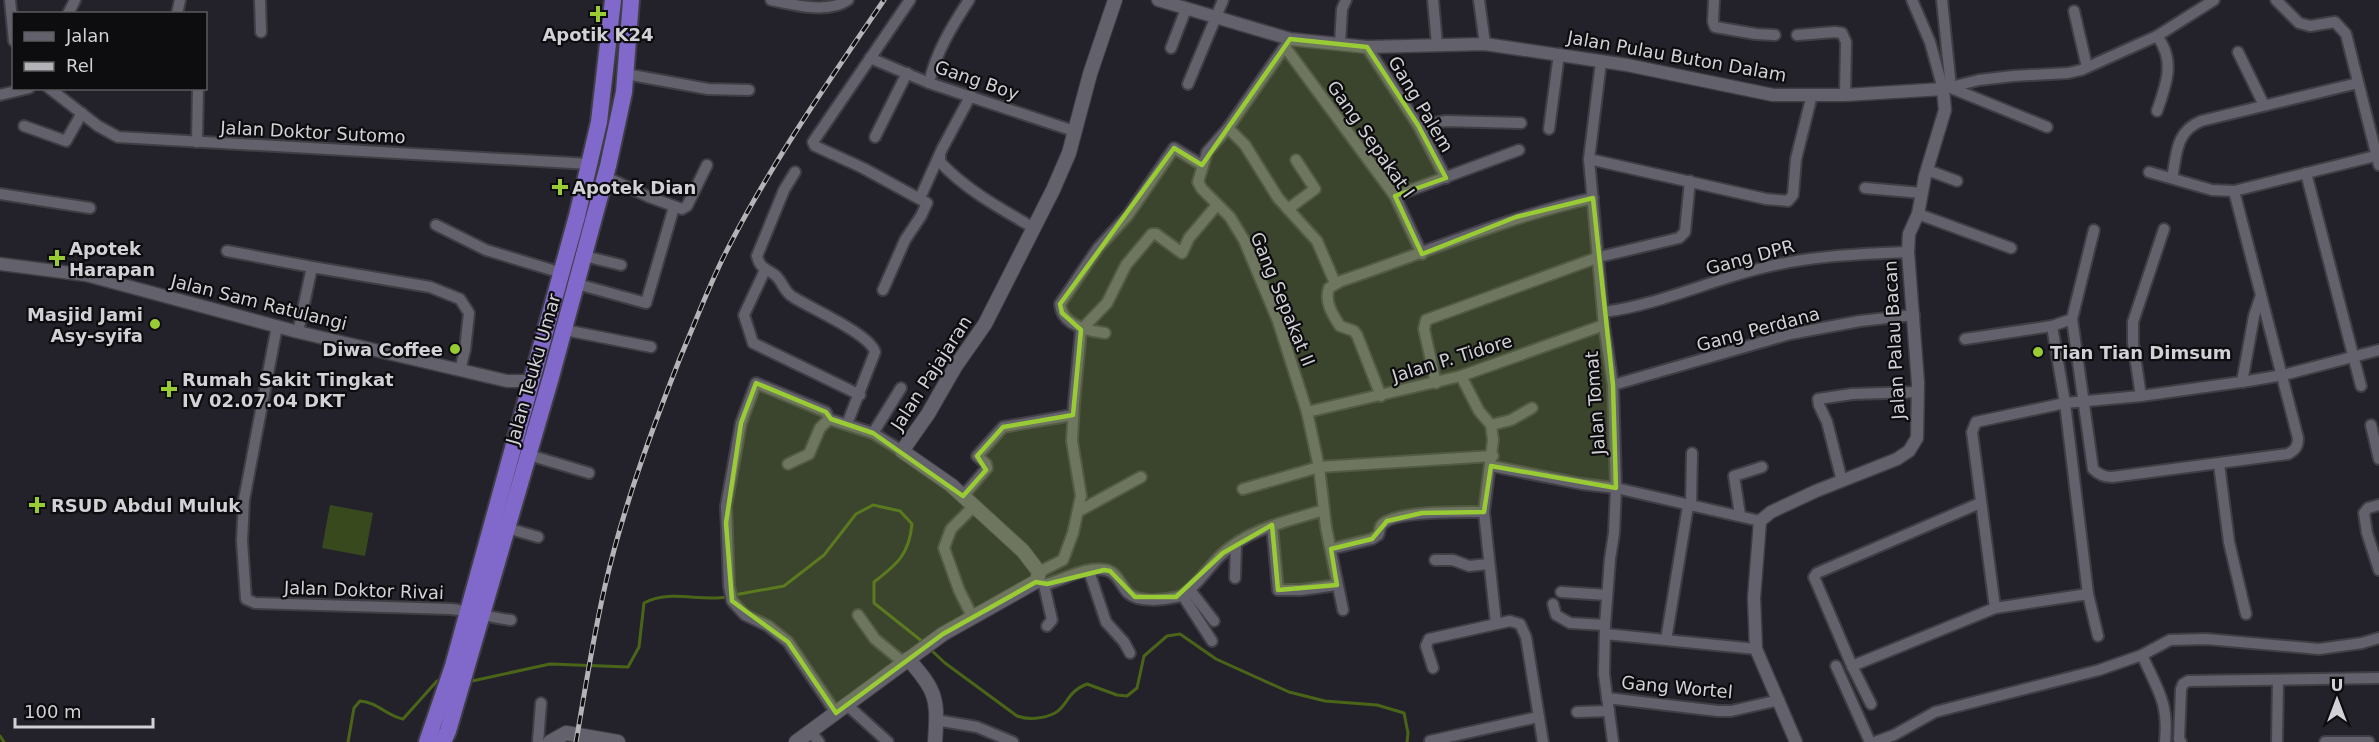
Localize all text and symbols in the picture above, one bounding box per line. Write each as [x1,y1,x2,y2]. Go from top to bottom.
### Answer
marker: Apotik K24 [591,7,605,21]
legend [12,12,207,90]
place label: Apotik K24 [542,24,654,45]
text: Jalan [65,25,110,46]
street label: Jalan Pulau Buton Dalam [1565,26,1788,86]
street label: Gang Palem [1384,52,1458,156]
text: Rel [66,55,94,76]
street label: Gang Boy [932,56,1022,104]
street label: Gang Sepakat I [1323,77,1419,201]
street label: Jalan Doktor Sutomo [219,117,406,147]
place label: Apotek Dian [572,177,696,198]
marker: Apotek Dian [553,180,567,194]
street label: Gang Sepakat II [1246,229,1320,369]
street label: Gang DPR [1703,235,1797,279]
place label: Apotek Harapan [69,238,155,280]
marker: Apotek Harapan [50,251,64,265]
street label: Jalan Palau Bacan [1879,260,1909,421]
street label: Jalan Sam Ratulangi [168,270,349,334]
street label: Jalan Teuku Umar [501,291,565,448]
street label: Gang Perdana [1694,302,1822,356]
place label: Masjid Jami Asy-syifa [27,304,143,346]
street label: Jalan Pajajaran [886,312,976,435]
marker: Masjid Jami Asy-syifa [148,317,162,331]
street label: Jalan P. Tidore [1388,330,1515,387]
place label: Diwa Coffee [322,339,443,360]
marker: Diwa Coffee [448,342,462,356]
place label: Tian Tian Dimsum [2050,342,2232,363]
marker: Tian Tian Dimsum [2031,345,2045,359]
street label: Jalan Tomat [1581,350,1609,457]
place label: Rumah Sakit Tingkat IV 02.07.04 DKT [182,369,394,411]
marker: Rumah Sakit Tingkat IV 02.07.04 DKT [160,380,178,398]
place label: RSUD Abdul Muluk [51,495,241,516]
marker: RSUD Abdul Muluk [28,496,46,514]
street label: Jalan Doktor Rivai [283,577,444,603]
north arrow [2307,670,2367,730]
street label: Gang Wortel [1620,672,1734,702]
text: U [2331,676,2344,695]
scale bar [15,691,153,729]
text: 100 m [24,701,82,722]

